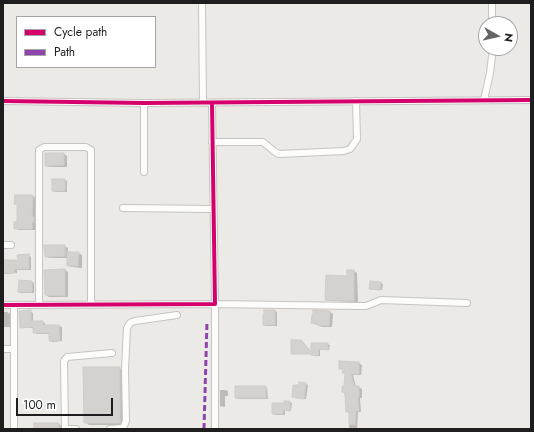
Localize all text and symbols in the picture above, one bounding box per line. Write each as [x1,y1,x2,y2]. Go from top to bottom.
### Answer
legend [16,16,156,68]
north arrow [478,16,518,56]
text: Cycle path [54,23,107,41]
text: N [500,32,517,43]
text: Path [54,43,75,61]
scale bar [18,390,115,416]
text: 100 m [23,396,56,414]

